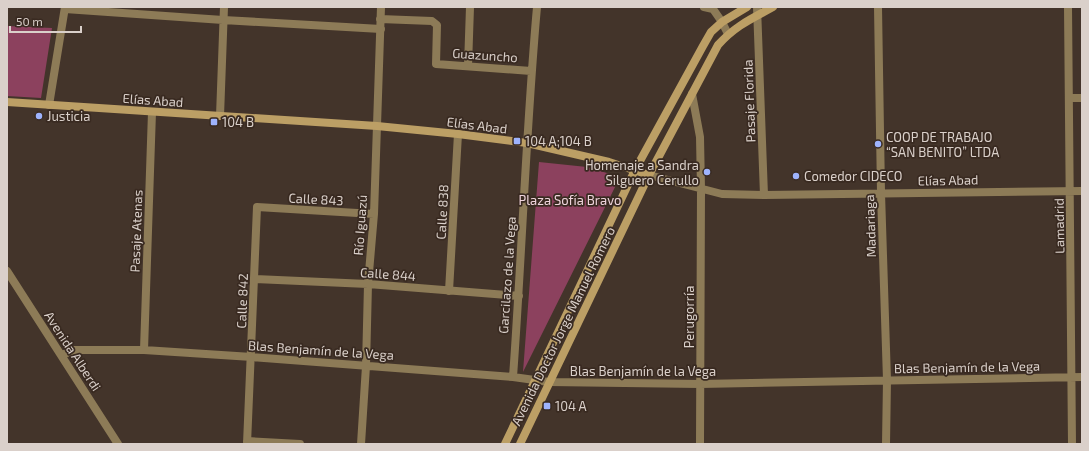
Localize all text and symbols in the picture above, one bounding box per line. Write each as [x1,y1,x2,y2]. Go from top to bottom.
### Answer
scale bar [10,8,81,34]
text: 50 m [16,14,43,28]
street label: Guazuncho [452,45,518,65]
street label: Pasaje Florida [740,59,758,143]
street label: Elías Abad [122,90,184,110]
place label: Justicia [47,108,90,124]
marker: Justicia [34,111,44,121]
street label: Elías Abad [446,113,508,137]
place label: 104 B [222,114,254,130]
marker: 104 B [209,117,219,127]
place label: COOP DE TRABAJO “SAN BENITO” LTDA [886,129,999,160]
place label: 104 A;104 B [525,133,592,149]
marker: 104 A;104 B [512,136,522,146]
marker: COOP DE TRABAJO “SAN BENITO” LTDA [873,139,883,149]
place label: Homenaje a Sandra Silguero Cerullo [585,157,699,188]
marker: Homenaje a Sandra Silguero Cerullo [702,167,712,177]
place label: Comedor CIDECO [804,168,902,184]
marker: Comedor CIDECO [791,171,801,181]
street label: Elías Abad [917,171,979,189]
street label: Calle 838 [433,184,451,240]
street label: Pasaje Atenas [127,189,145,273]
street label: Calle 843 [288,190,344,208]
park label: Plaza Sofía Bravo [519,192,621,208]
street label: Río Iguazú [350,194,370,256]
street label: Madariaga [861,194,879,258]
street label: Lamadrid [1051,198,1067,254]
street label: Garcilazo de la Vega [495,216,519,334]
street label: Avenida Doctor Jorge Manuel Romero [508,224,618,428]
street label: Calle 844 [359,264,417,284]
street label: Calle 842 [233,273,251,329]
street label: Perugorría [681,286,697,348]
street label: Avenida Alberdi [41,308,105,394]
street label: Blas Benjamín de la Vega [247,337,395,363]
street label: Blas Benjamín de la Vega [894,358,1040,376]
street label: Blas Benjamín de la Vega [570,363,716,379]
place label: 104 A [555,398,587,414]
marker: 104 A [542,401,552,411]

